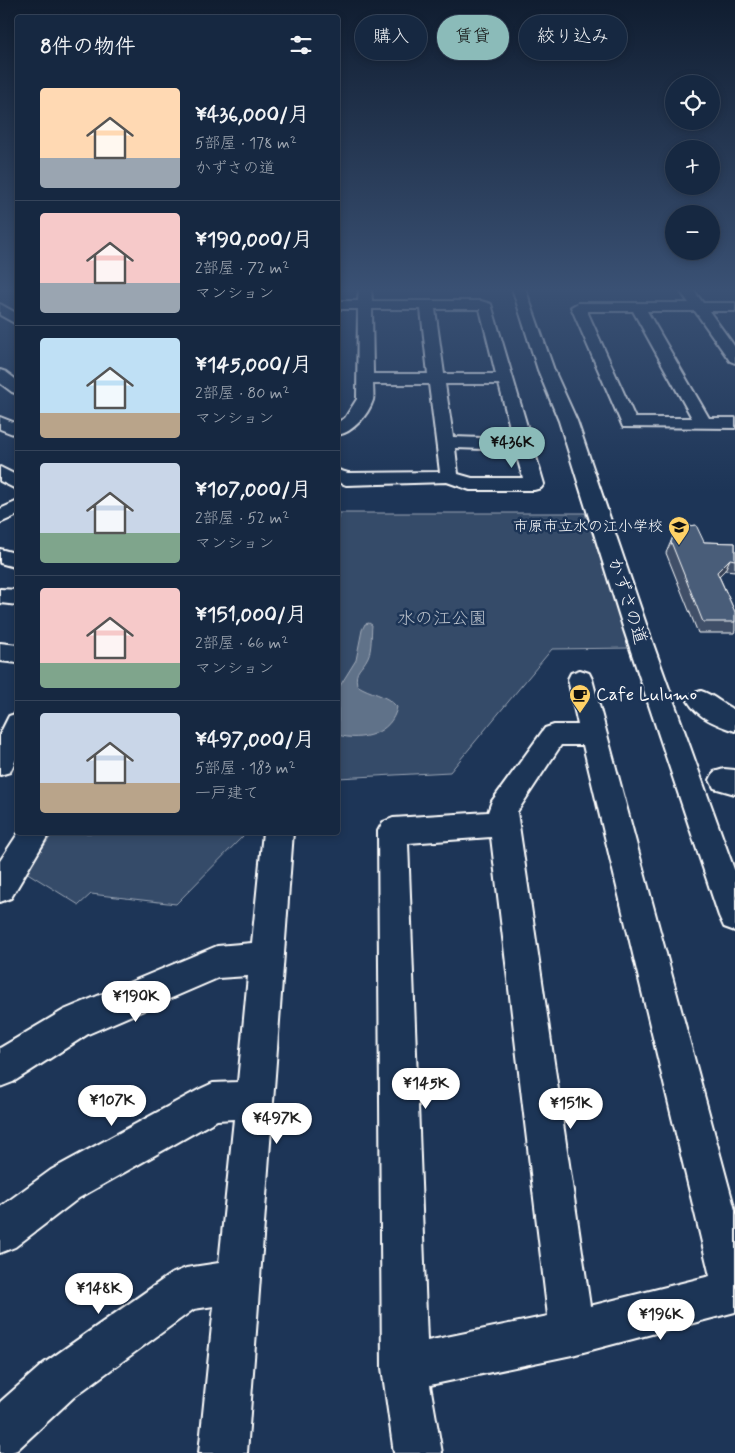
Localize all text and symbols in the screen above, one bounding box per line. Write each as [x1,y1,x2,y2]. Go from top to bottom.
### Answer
chip: 購入 [355,15,427,60]
chip: 賃貸 [437,15,509,60]
chip: 絞り込み [519,15,627,60]
icon: filters [287,31,315,59]
text: 8件の物件 [40,33,136,61]
map controls [665,75,720,260]
button: locate [665,75,720,130]
text: ¥436,000/月 [195,101,309,129]
icon: home [80,108,140,168]
text: 5部屋 · 178 m² [195,133,297,154]
button: + [665,140,720,195]
text: かずさの道 [195,158,275,179]
button: − [665,205,720,260]
text: ¥190,000/月 [195,226,313,254]
icon: home [80,233,140,293]
text: 2部屋 · 72 m² [195,258,289,279]
text: マンション [195,283,274,304]
text: ¥145,000/月 [195,351,312,379]
icon: home [80,358,140,418]
text: 2部屋 · 80 m² [195,383,289,404]
text: マンション [195,408,274,429]
pin: ¥436K [477,426,547,469]
text: ¥436K [490,432,534,453]
text: ¥107,000/月 [195,476,311,504]
icon: home [80,483,140,543]
text: 2部屋 · 52 m² [195,508,289,529]
school or university icon: 市原市立水の江小学校 [667,515,691,546]
place label: 市原市立水の江小学校 [513,517,663,537]
text: マンション [195,533,274,554]
street label: かずさの道 [602,554,652,648]
text: ¥151,000/月 [195,601,307,629]
park label: 水の江公園 [397,607,487,631]
icon: home [80,608,140,668]
text: 2部屋 · 66 m² [195,633,288,654]
text: マンション [195,658,274,679]
cafe icon: Cafe Lulumo [568,683,592,714]
place label: Cafe Lulumo [596,683,697,707]
text: ¥497,000/月 [195,726,315,754]
icon: home [80,733,140,793]
text: 5部屋 · 183 m² [195,758,296,779]
text: 一戸建て [195,783,259,804]
pin: ¥190K [101,980,171,1023]
text: ¥190K [113,986,159,1007]
pin: ¥145K [391,1068,461,1110]
text: ¥145K [403,1073,449,1094]
pin: ¥107K [77,1084,147,1127]
pin: ¥151K [536,1088,606,1130]
text: ¥107K [89,1090,135,1111]
text: ¥151K [550,1093,592,1114]
pin: ¥497K [242,1102,312,1145]
text: ¥497K [253,1108,301,1129]
pin: ¥148K [64,1272,134,1315]
text: ¥148K [76,1278,122,1299]
pin: ¥196K [626,1298,696,1341]
text: ¥196K [639,1304,683,1325]

